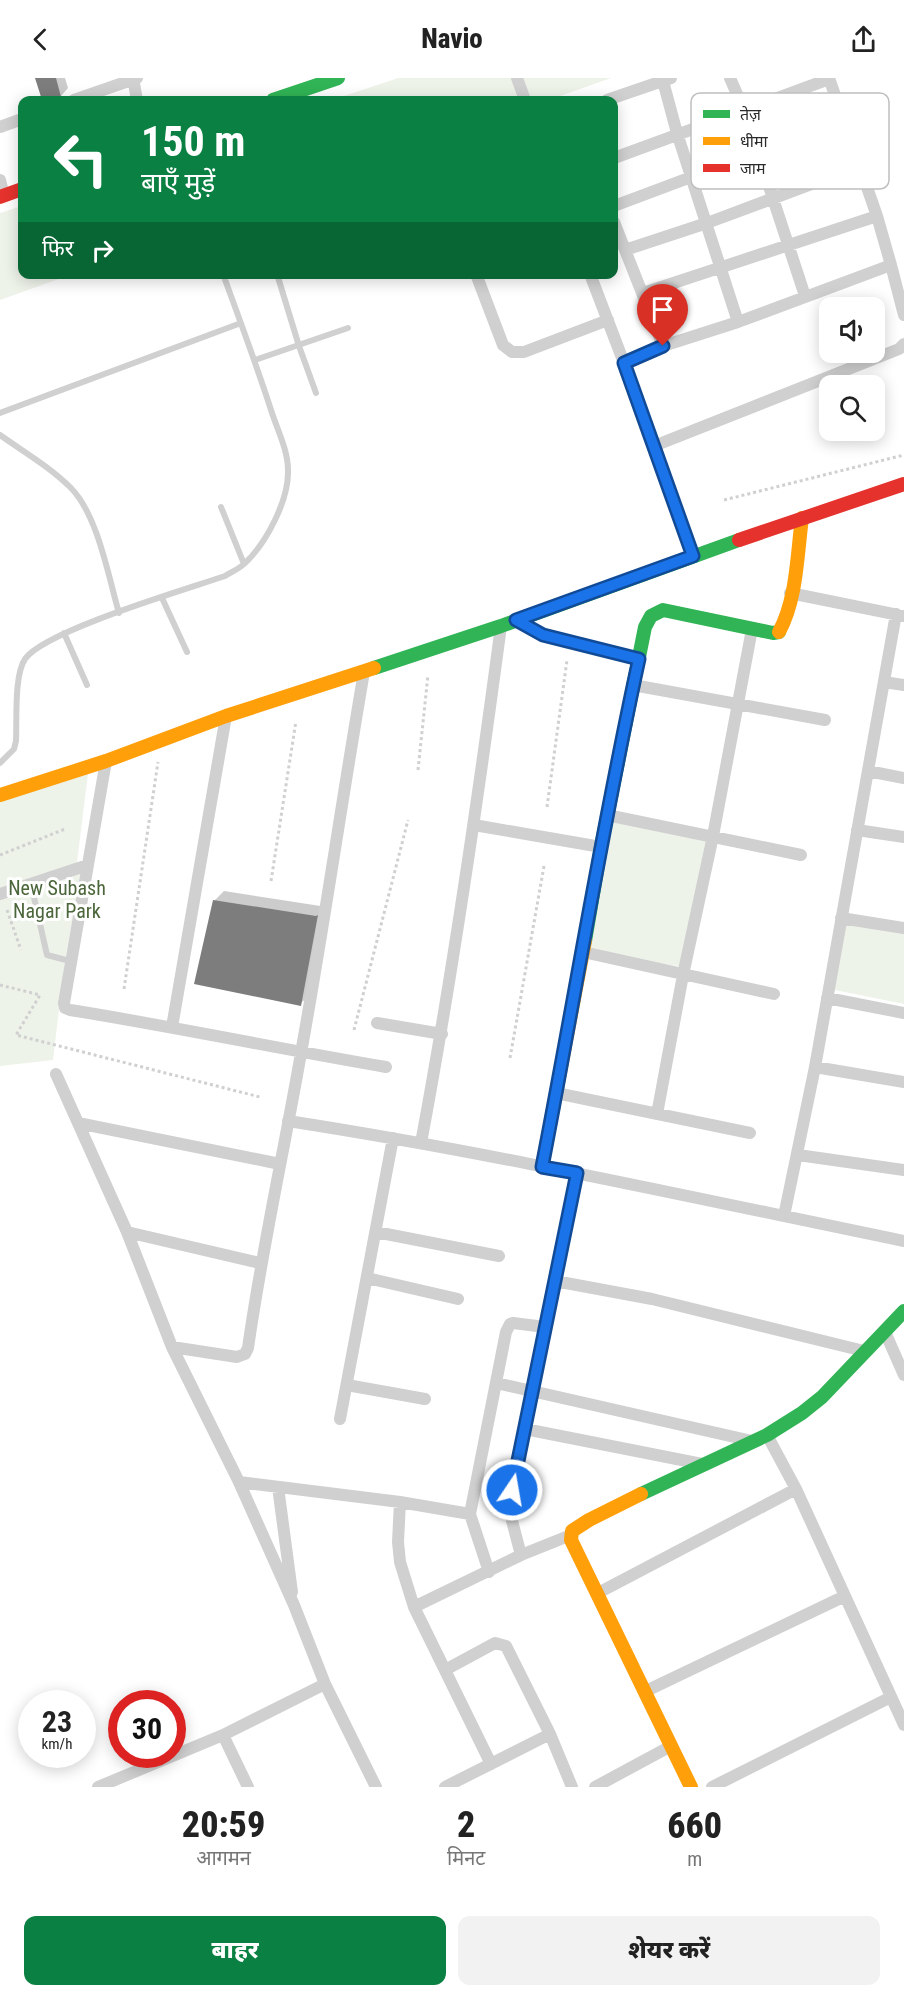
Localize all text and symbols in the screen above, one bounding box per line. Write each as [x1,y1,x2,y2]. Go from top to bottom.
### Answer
icon: back [24,23,57,56]
text: Navio [421,23,483,55]
icon: share [847,23,880,56]
legend [691,93,889,189]
text: तेज़ [740,105,762,124]
text: 150 m [141,117,246,166]
icon: left [42,120,120,198]
text: धीमा [740,132,769,151]
text: जाम [740,159,766,178]
text: बाएँ मुड़ें [141,167,215,199]
icon: right [86,234,119,267]
text: फिर [42,236,74,261]
pin [637,284,688,346]
icon: arrive [646,293,679,326]
map controls [819,297,885,441]
button: sound [819,297,885,363]
button: search [819,375,885,441]
park label: New Subash Nagar Park [8,876,106,923]
position arrow [480,1458,544,1522]
speed limit sign: 30 [108,1690,186,1768]
text: 23 [42,1704,72,1739]
text: km/h [42,1735,72,1753]
text: 20:59 [182,1804,265,1846]
text: 2 [457,1804,475,1846]
text: 660 [667,1805,722,1847]
text: आगमन [196,1846,251,1870]
text: मिनट [447,1846,485,1870]
text: m [687,1847,702,1871]
button: बाहर [24,1916,446,1985]
button: शेयर करें [458,1916,880,1985]

